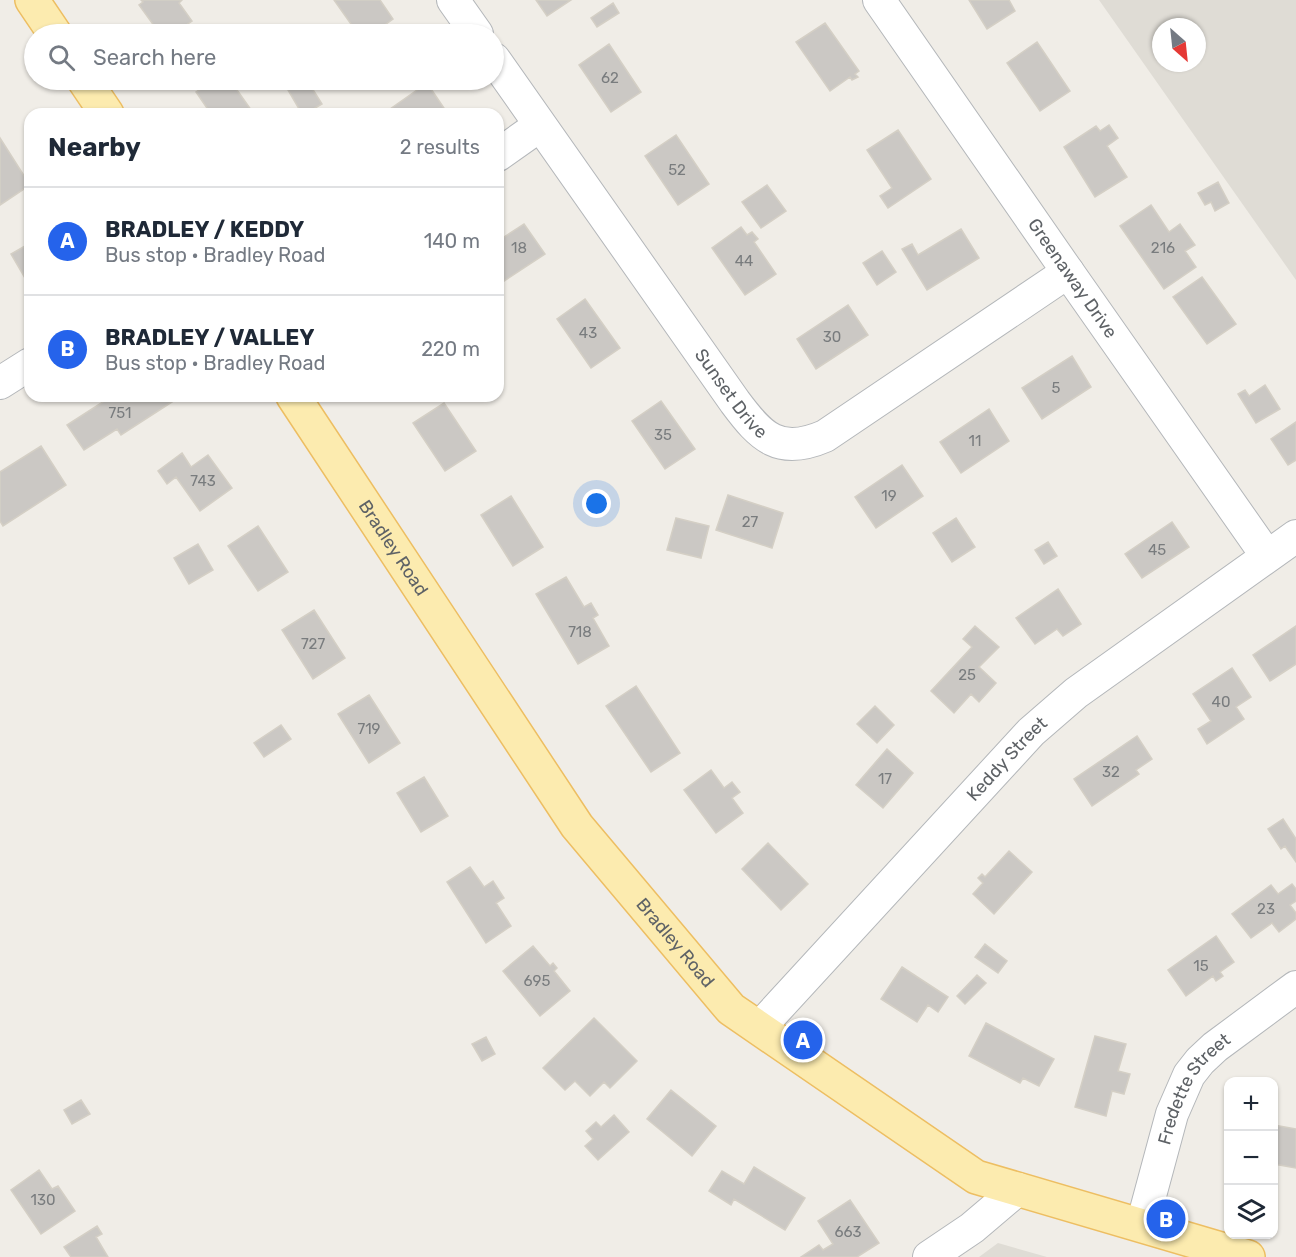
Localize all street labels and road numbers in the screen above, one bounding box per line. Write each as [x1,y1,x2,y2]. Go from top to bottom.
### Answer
street label: Greenaway Drive [1023,214,1122,342]
street label: Sunset Drive [690,344,772,443]
street label: Bradley Road [354,496,433,600]
street label: Keddy Street [962,712,1052,806]
street label: Bradley Road [631,894,719,992]
street label: Fredette Street [1153,1028,1235,1147]

